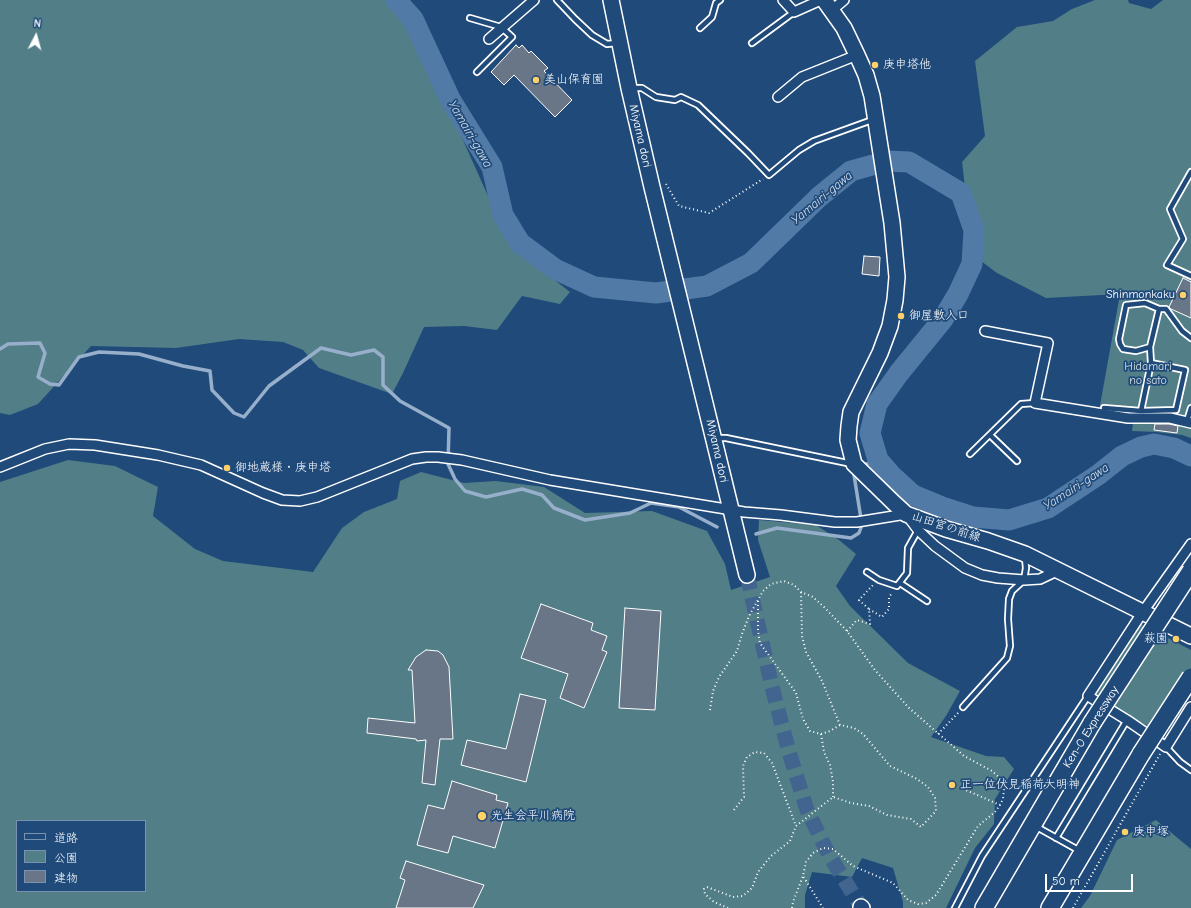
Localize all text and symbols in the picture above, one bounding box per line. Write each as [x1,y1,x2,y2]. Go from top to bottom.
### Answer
north arrow [16,16,56,56]
text: N [33,17,42,30]
place label: 庚申塔他 [883,58,931,72]
marker: 庚申塔他 [870,60,880,70]
place label: 美山保育園 [544,73,604,87]
marker: 美山保育園 [531,75,541,85]
water label: Yamairi-gawa [444,97,496,171]
street label: Miyama dori [626,103,654,169]
water label: Yamairi-gawa [788,168,856,228]
place label: Shinmonkaku [1106,288,1175,302]
marker: Shinmonkaku [1178,290,1188,300]
place label: 御屋敷入口 [909,309,969,323]
marker: 御屋敷入口 [896,311,906,321]
park label: Hidamari no sato [1124,360,1172,388]
street label: Miyama dori [703,418,731,484]
water label: Yamairi-gawa [1040,460,1112,514]
place label: 御地蔵様・庚申塔 [235,461,331,475]
marker: 御地蔵様・庚申塔 [222,463,232,473]
street label: 山田宮の前線 [910,509,982,545]
place label: 萩園 [1144,632,1168,646]
marker: 萩園 [1171,634,1181,644]
street label: Ken-O Expressway [1060,683,1122,771]
place label: 正一位伏見稲荷大明神 [960,778,1080,792]
marker: 正一位伏見稲荷大明神 [947,780,957,790]
place label: 光生会平川病院 [491,809,575,823]
marker: 光生会平川病院 [476,810,488,822]
legend [16,820,146,892]
place label: 庚申塚 [1133,825,1169,839]
marker: 庚申塚 [1120,827,1130,837]
text: 道路 [54,831,78,845]
text: 公園 [54,851,78,865]
scale bar [1047,866,1135,892]
text: 建物 [54,871,78,885]
text: 50 m [1052,874,1080,888]

